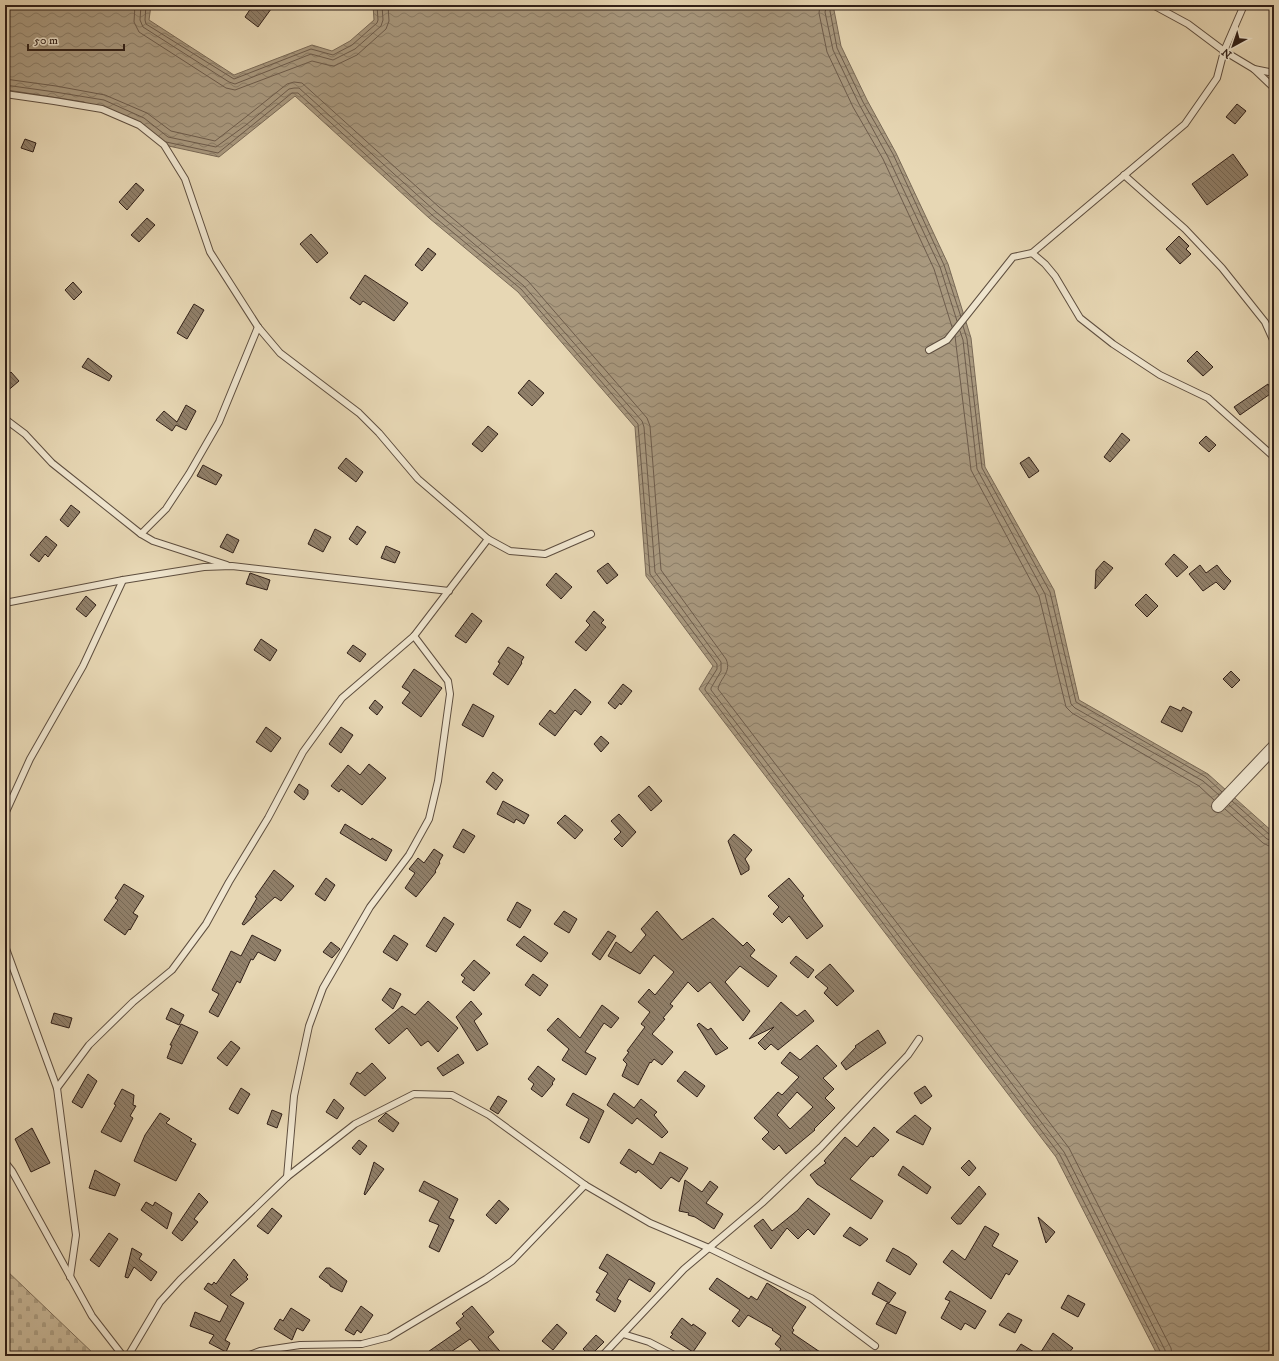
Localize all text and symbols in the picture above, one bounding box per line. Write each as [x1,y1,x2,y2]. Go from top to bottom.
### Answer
scale bar [28,26,124,52]
north arrow [1213,26,1253,66]
text: 50 m [34,33,58,48]
text: N [1219,45,1235,61]

